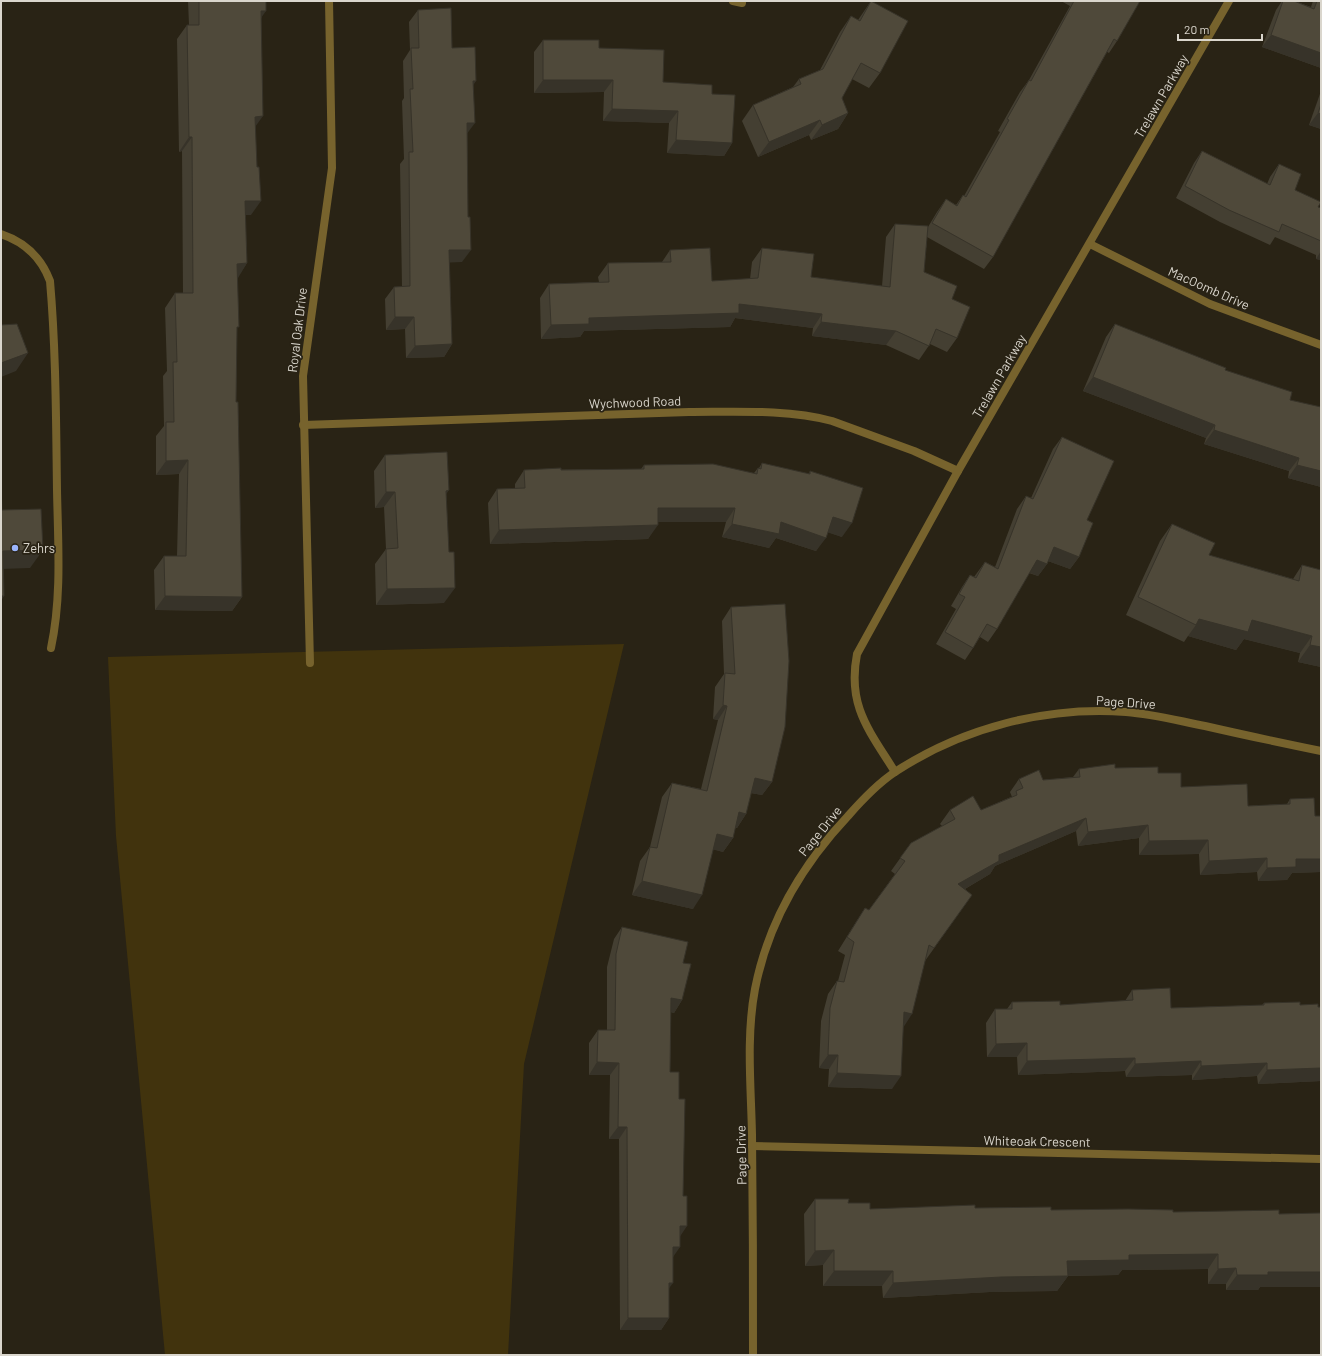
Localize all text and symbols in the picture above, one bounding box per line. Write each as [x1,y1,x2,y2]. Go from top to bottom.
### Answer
scale bar [1178,16,1262,42]
text: 20 m [1184,22,1210,36]
street label: Trelawn Parkway [1131,51,1191,141]
street label: MacOomb Drive [1166,263,1252,313]
street label: Royal Oak Drive [284,287,310,373]
street label: Trelawn Parkway [969,331,1029,421]
street label: Wychwood Road [589,392,681,412]
place label: Zehrs [23,540,55,556]
marker: Zehrs [10,543,20,553]
street label: Page Drive [1096,692,1156,712]
street label: Page Drive [795,803,845,859]
street label: Page Drive [732,1125,750,1185]
street label: Whiteoak Crescent [983,1132,1091,1150]

